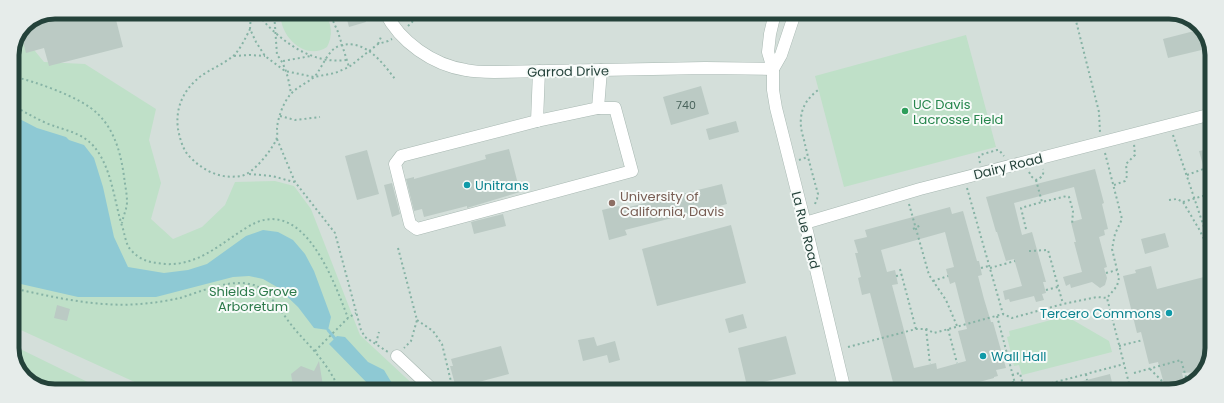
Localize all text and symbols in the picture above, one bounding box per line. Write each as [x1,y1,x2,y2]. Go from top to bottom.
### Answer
street label: Garrod Drive [527,61,609,82]
place label: UC Davis Lacrosse Field [913,95,1003,129]
house number: 740 [676,97,696,113]
marker: UC Davis Lacrosse Field [900,106,910,116]
street label: Dairy Road [972,149,1045,184]
place label: Unitrans [475,176,529,195]
marker: Unitrans [462,180,472,190]
place label: University of California, Davis [620,187,724,221]
street label: La Rue Road [787,189,824,271]
marker: University of California, Davis [607,198,617,208]
park label: Shields Grove Arboretum [209,282,297,316]
place label: Tercero Commons [1040,304,1161,323]
marker: Tercero Commons [1164,308,1174,318]
place label: Wall Hall [991,347,1047,366]
marker: Wall Hall [978,351,988,361]

